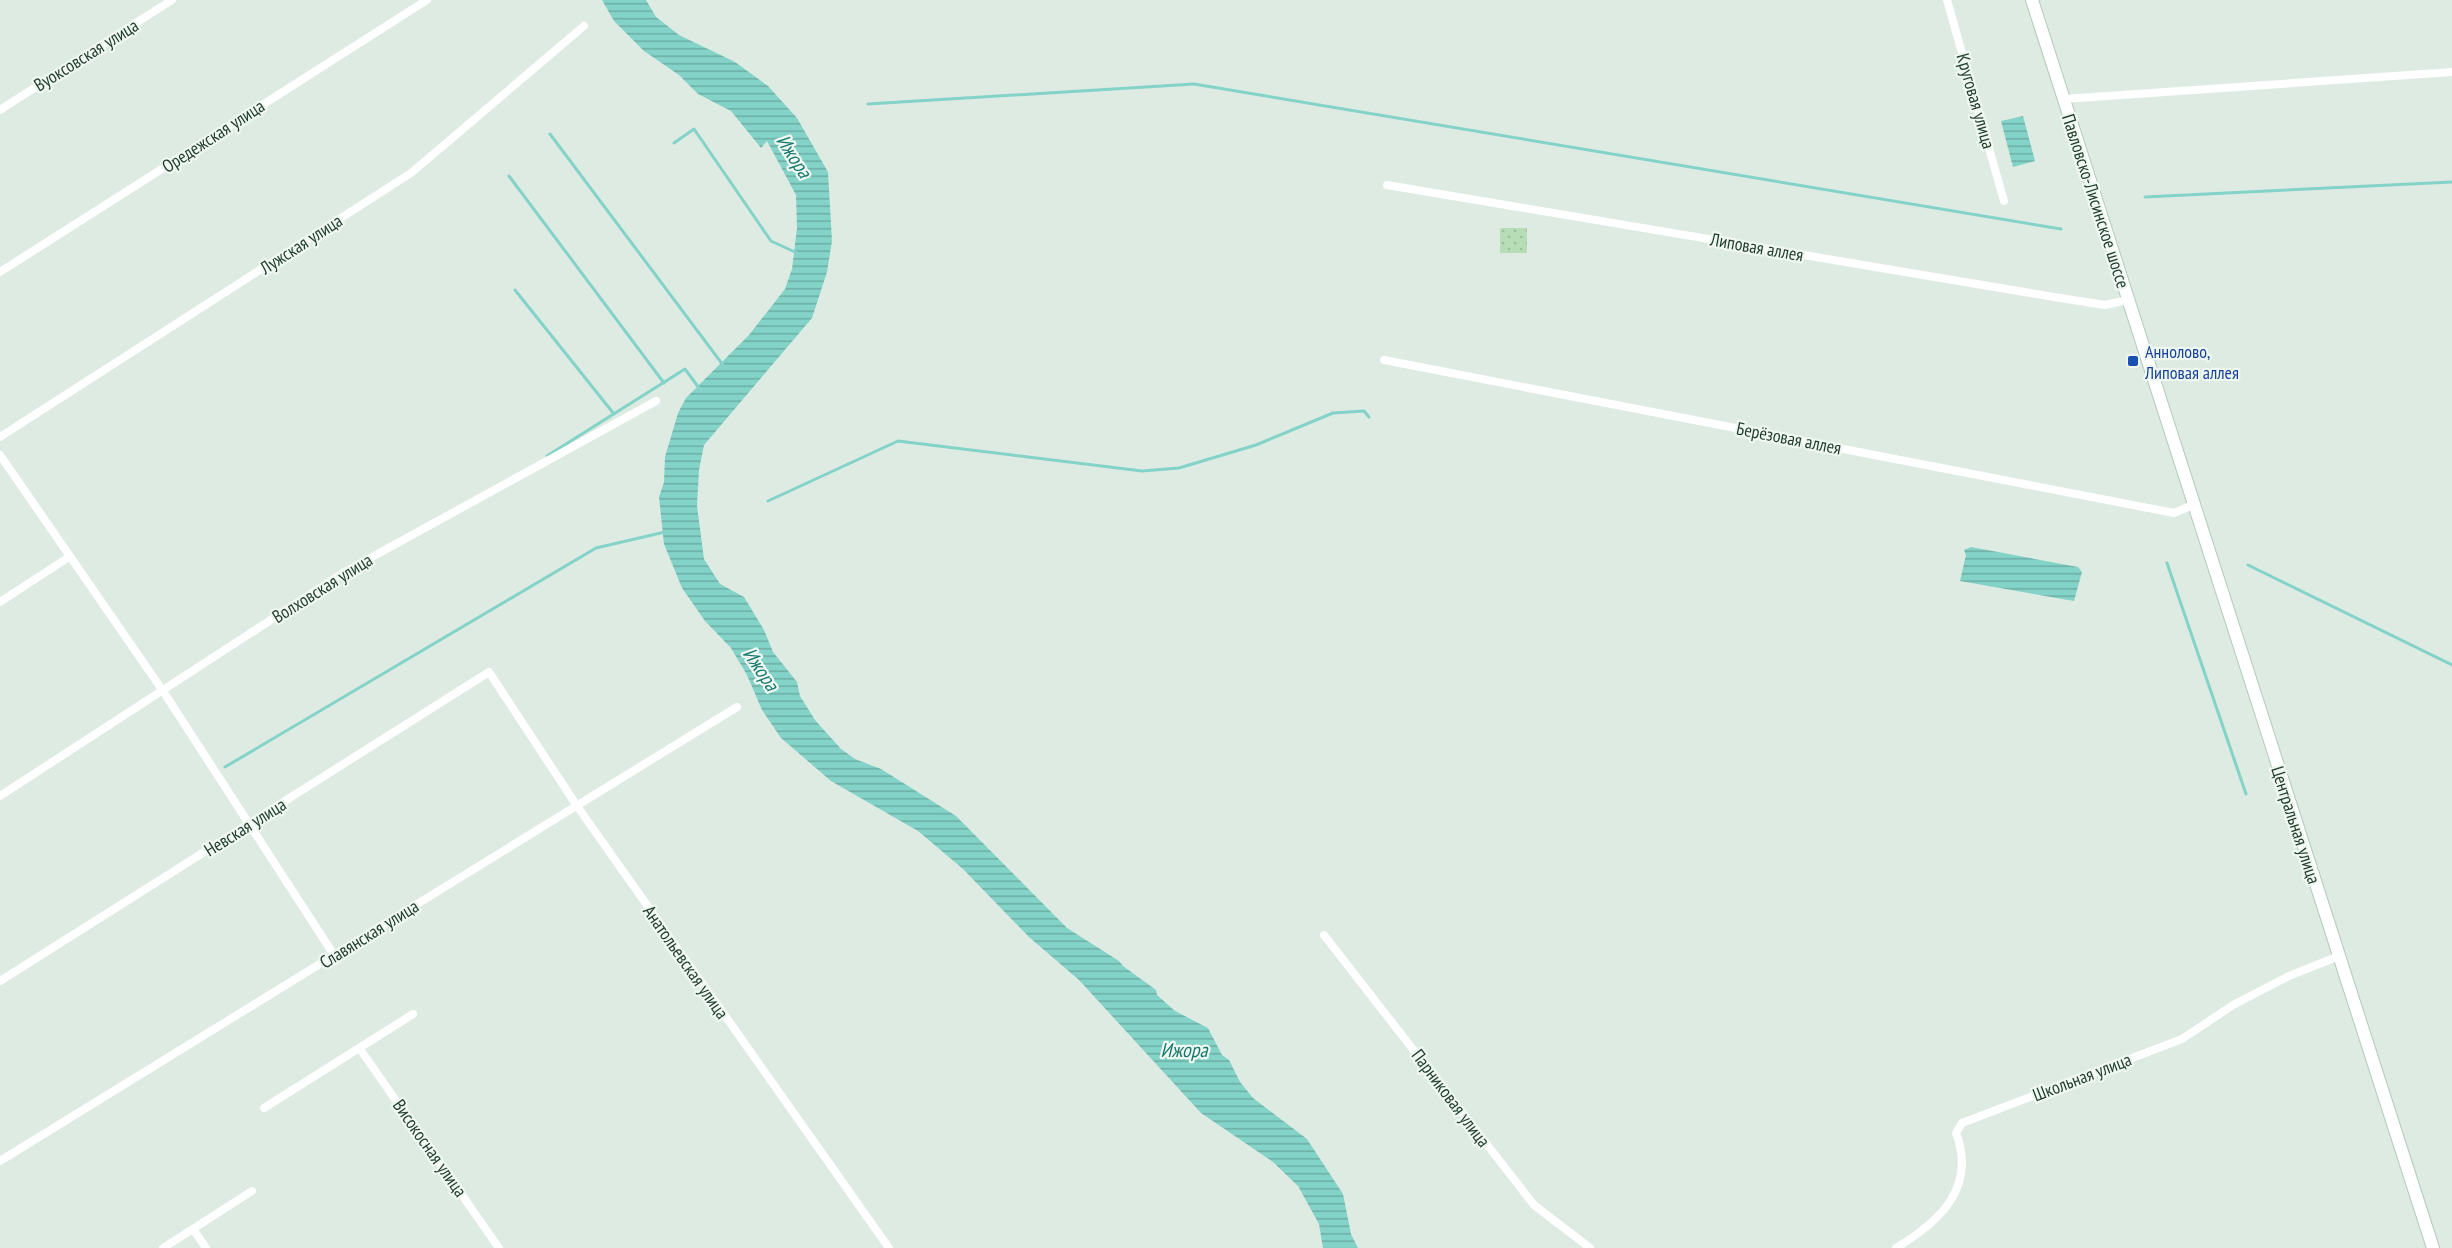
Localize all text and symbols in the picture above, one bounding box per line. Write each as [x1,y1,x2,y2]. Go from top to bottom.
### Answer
street label: Вуоксовская улица [29,14,143,96]
street label: Круговая улица [1951,51,2001,151]
street label: Оредежская улица [157,94,269,178]
street label: Павловско-Лисинское шоссе [2057,111,2135,291]
water label: Ижора [770,129,818,184]
street label: Лужская улица [255,209,346,280]
street label: Липовая аллея [1708,227,1805,266]
place label: Аннолово, Липовая аллея [2144,340,2239,384]
marker: Аннолово, Липовая аллея [2126,354,2140,368]
street label: Берёзовая аллея [1735,417,1843,459]
street label: Волховская улица [268,548,376,628]
water label: Ижора [737,642,785,697]
street label: Центральная улица [2266,763,2326,887]
street label: Невская улица [200,793,290,861]
street label: Славянская улица [315,894,423,974]
street label: Анатольевская улица [638,901,734,1023]
water label: Ижора [1161,1037,1208,1063]
street label: Парниковая улица [1407,1044,1495,1152]
street label: Школьная улица [2029,1048,2135,1106]
street label: Високосная улица [388,1095,472,1201]

